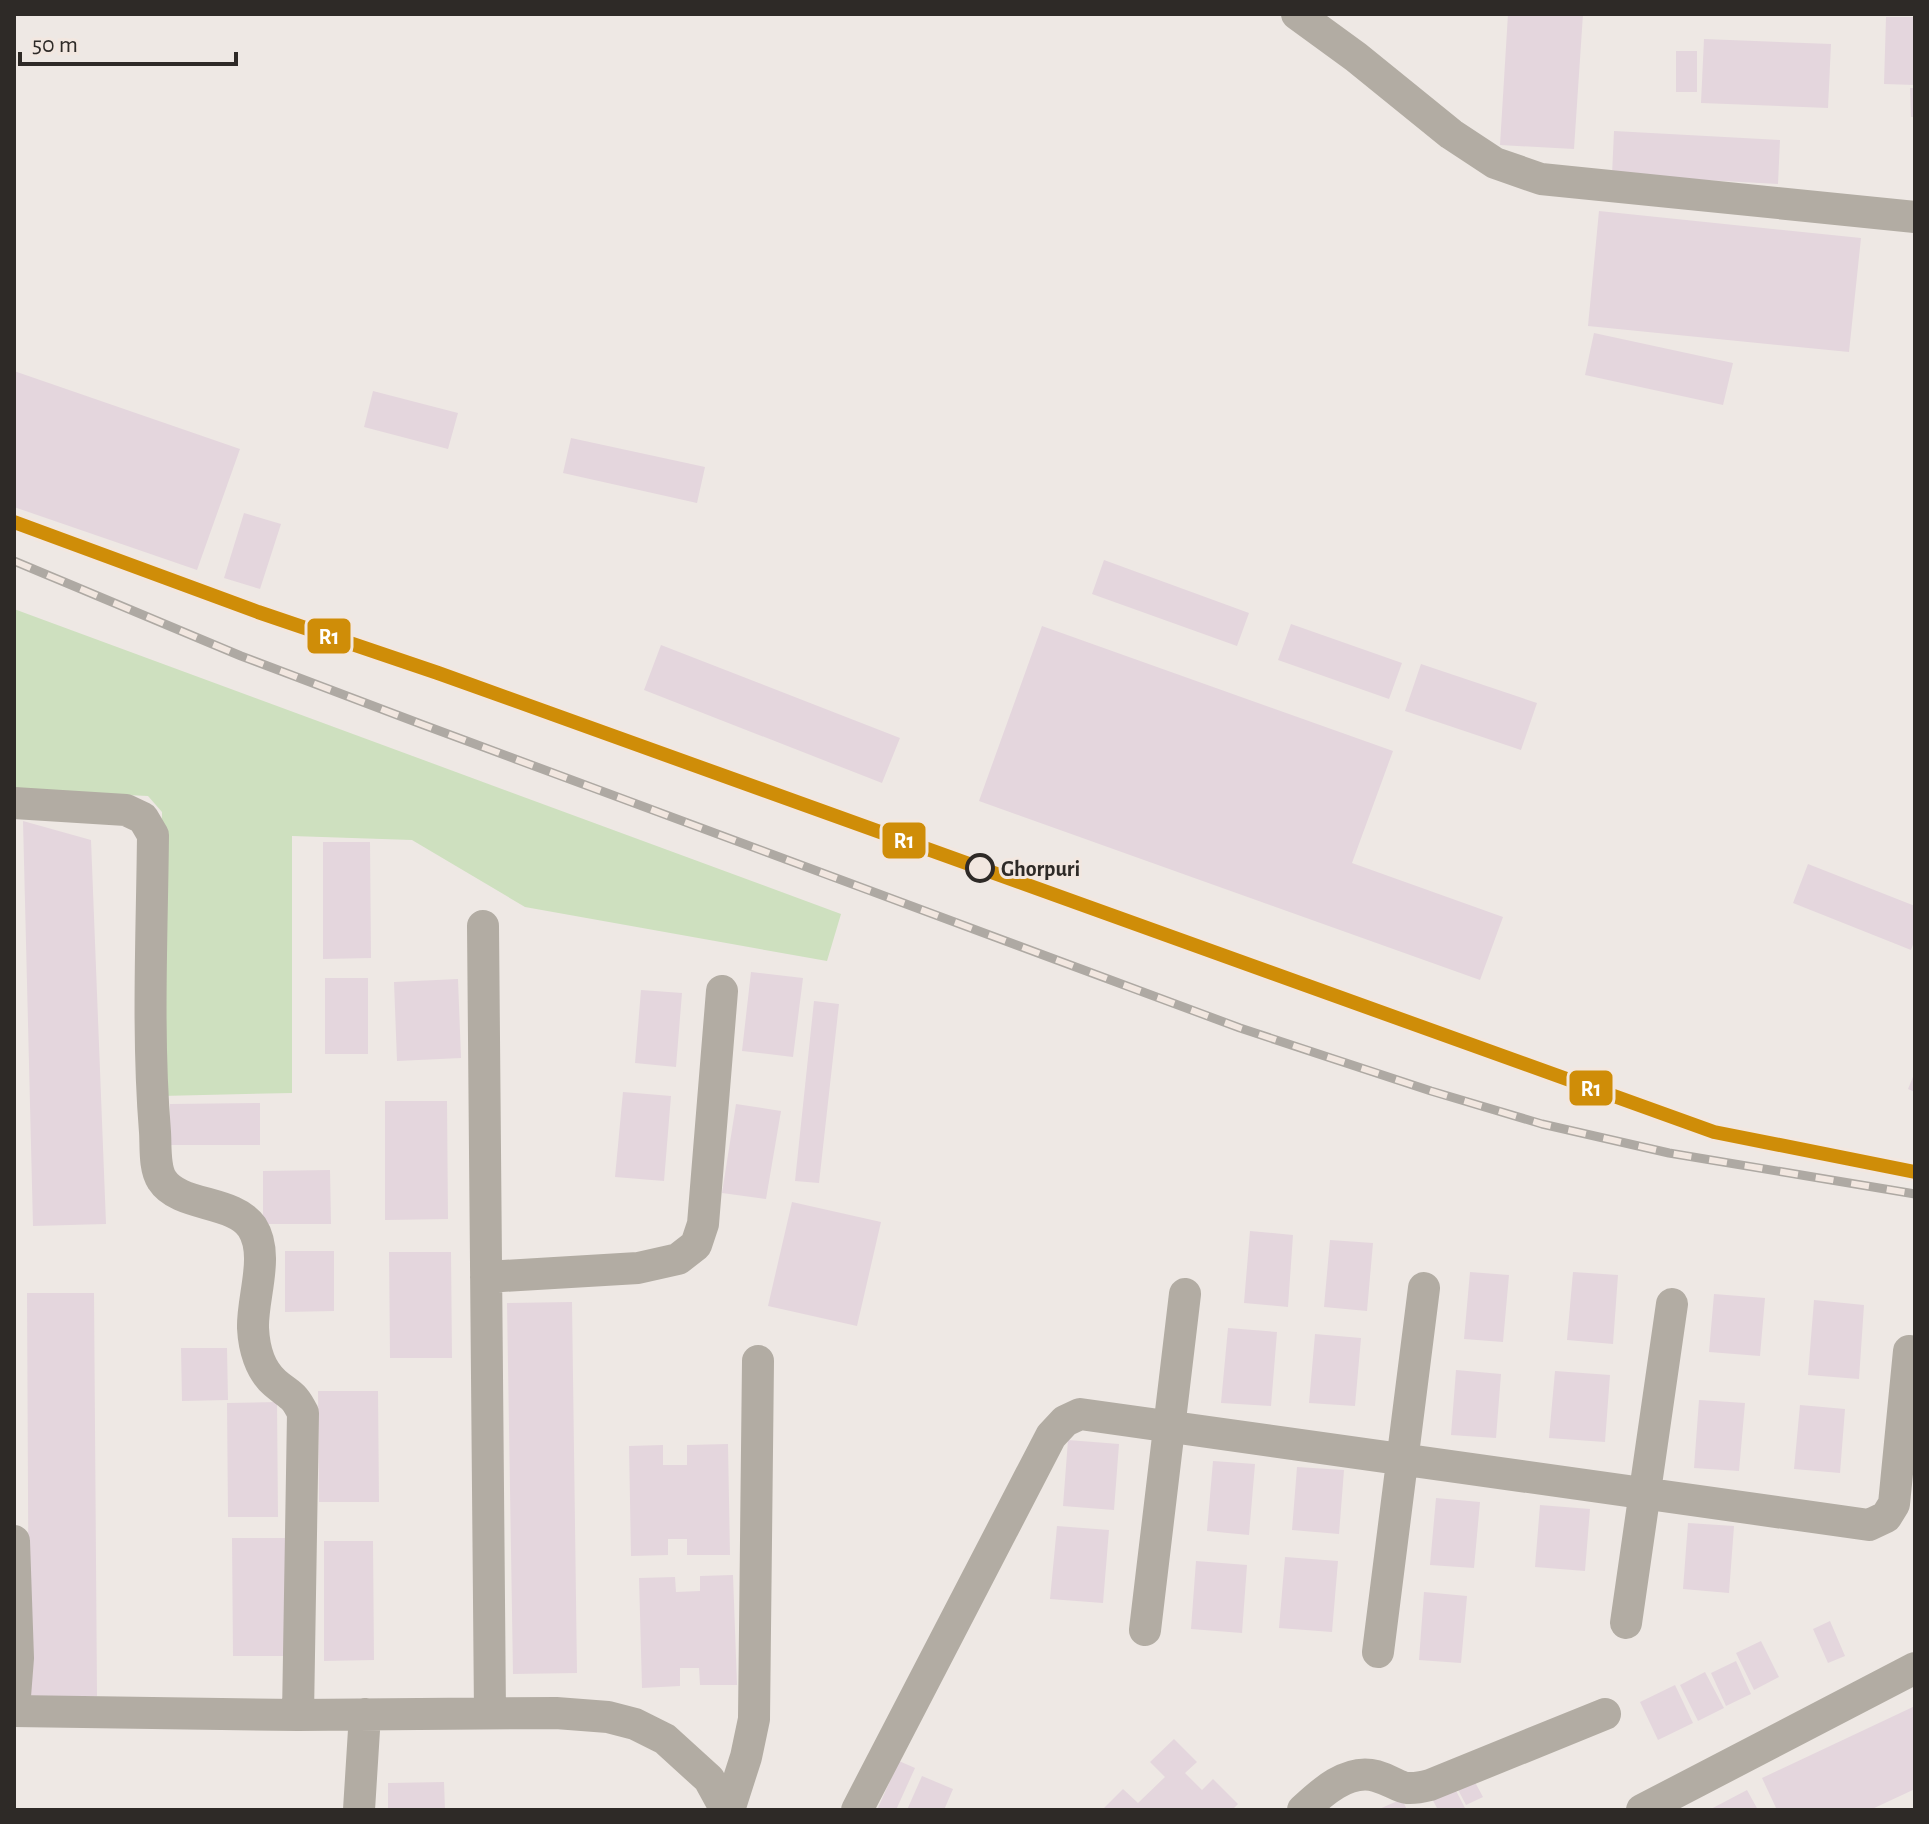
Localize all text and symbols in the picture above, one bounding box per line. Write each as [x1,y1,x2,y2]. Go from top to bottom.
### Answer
scale bar [20,16,236,66]
text: 50 m [32,33,78,57]
line badge: R1 [306,617,352,655]
text: R1 [319,626,339,648]
line badge: R1 [881,821,927,860]
text: R1 [894,830,914,852]
marker: Ghorpuri [966,854,994,882]
place label: Ghorpuri [1001,858,1080,880]
line badge: R1 [1568,1069,1614,1107]
text: R1 [1581,1078,1601,1100]

